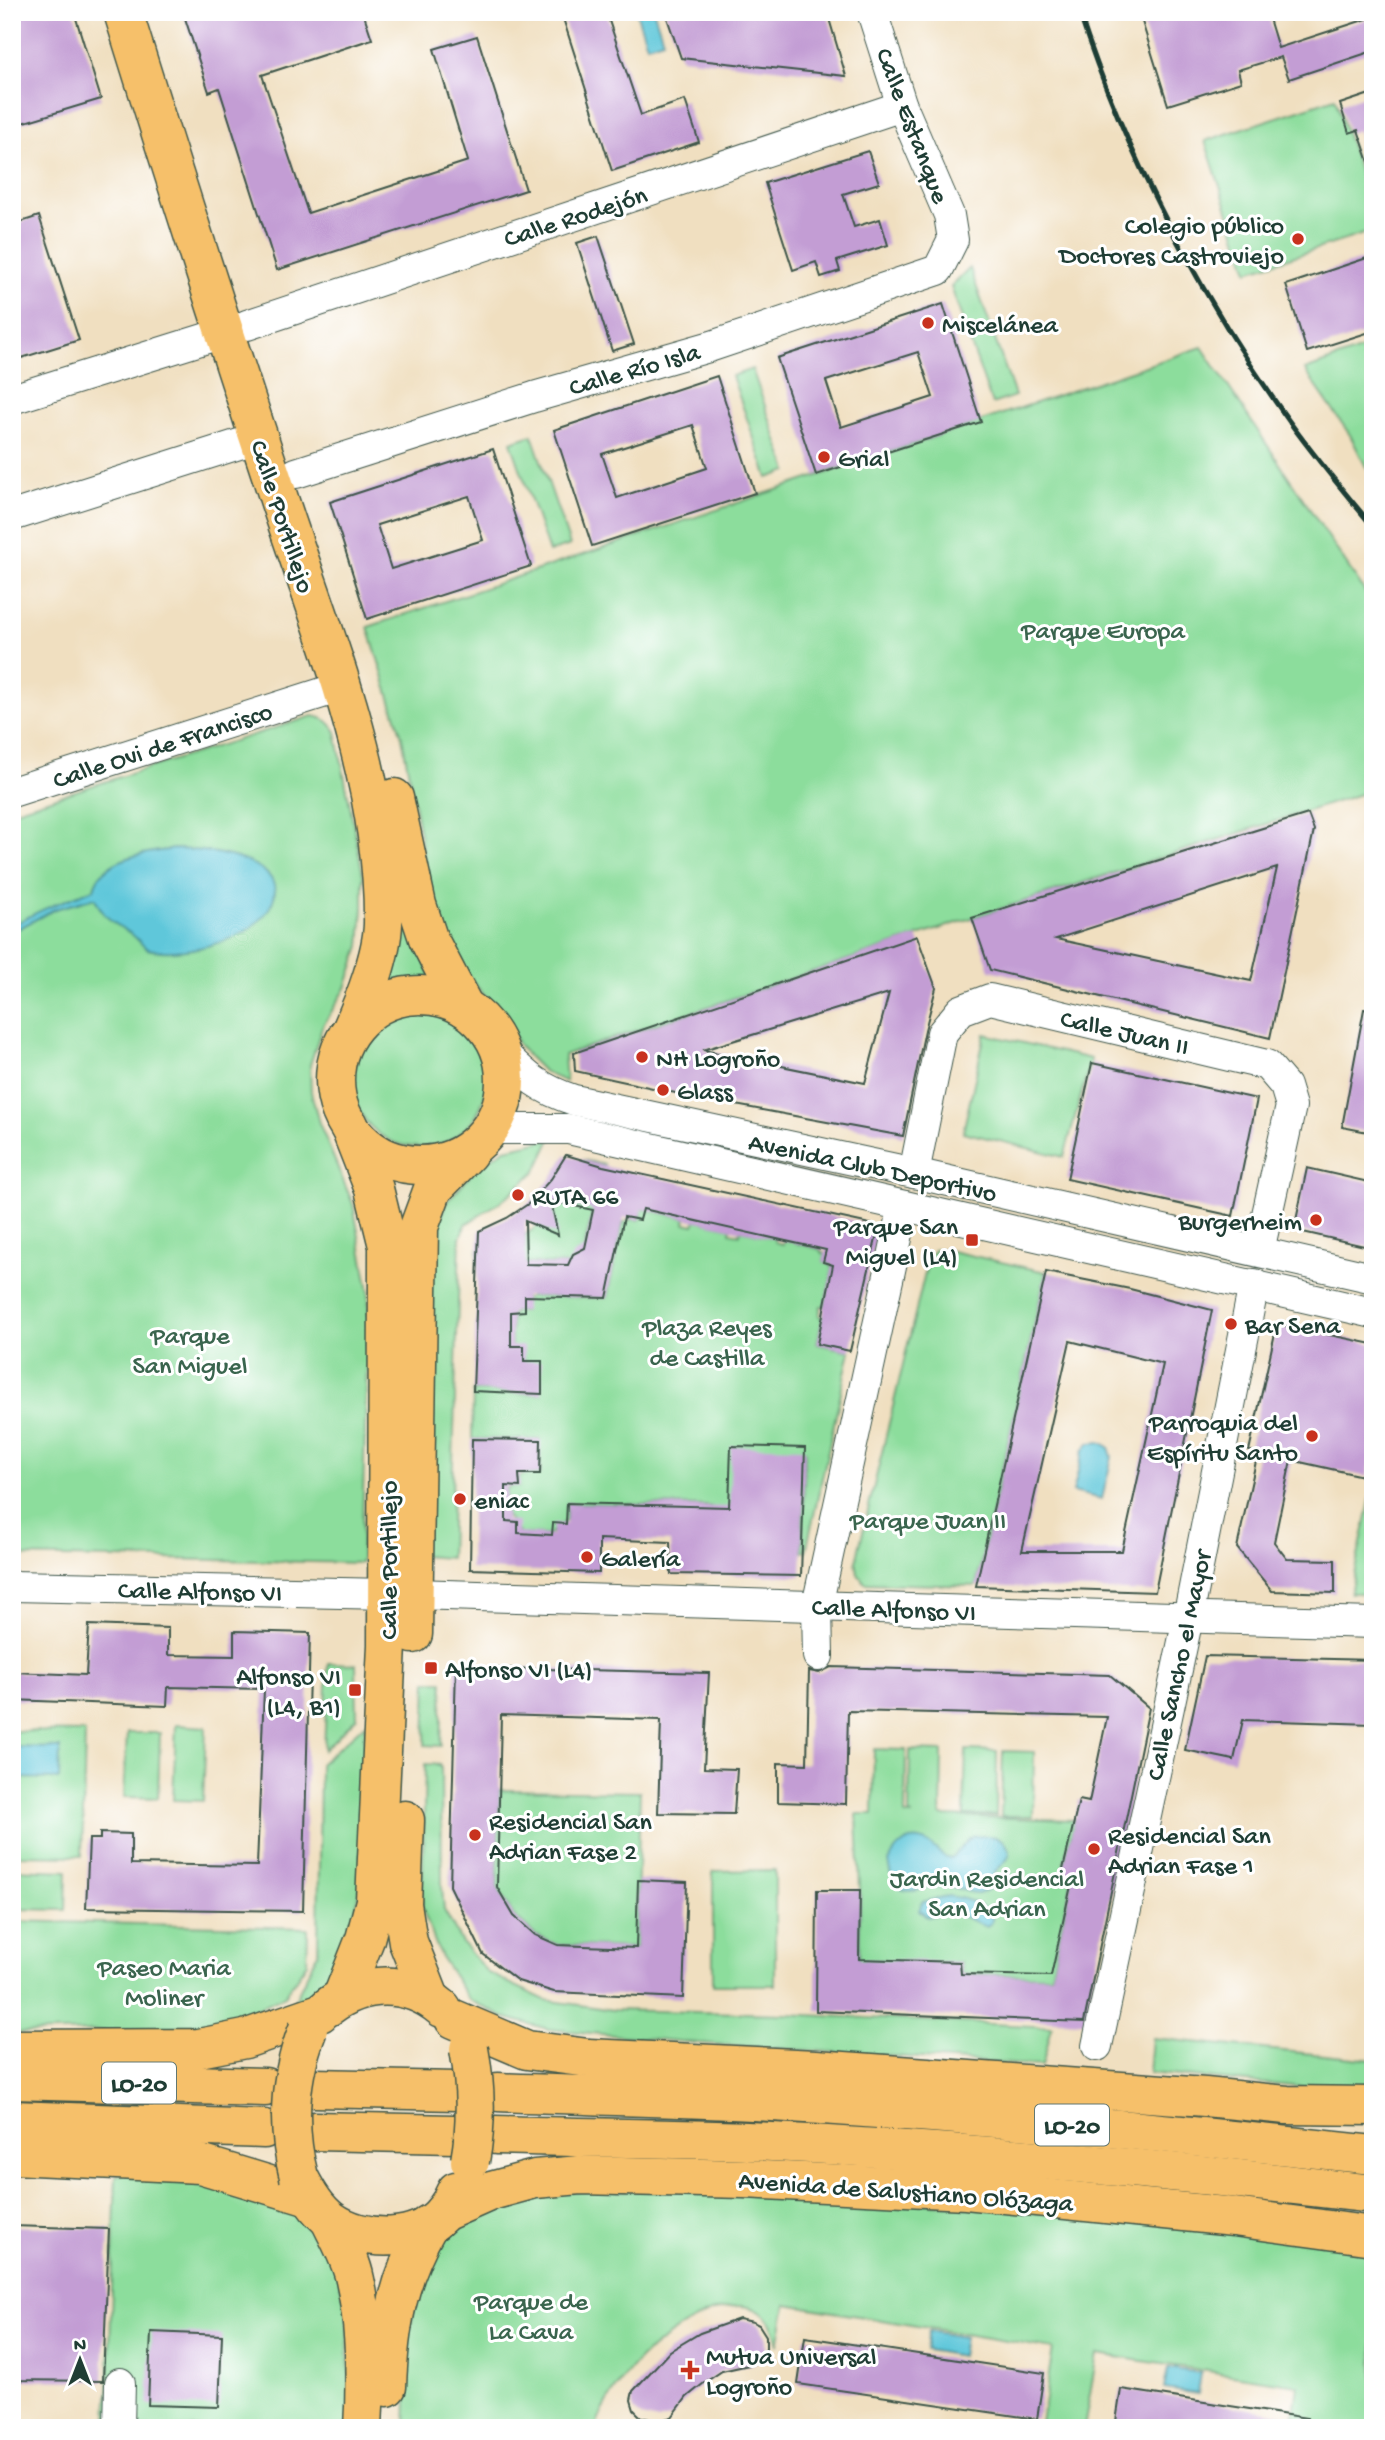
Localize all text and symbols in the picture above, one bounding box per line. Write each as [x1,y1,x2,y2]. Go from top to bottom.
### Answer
street label: Calle Estanque [866,45,954,209]
street label: Calle Rodejón [501,181,653,257]
place label: Colegio público Doctores Castroviejo [1057,213,1284,274]
marker: Colegio público Doctores Castroviejo [1290,231,1306,247]
place label: Miscelánea [942,312,1059,343]
marker: Miscelánea [920,315,936,331]
street label: Calle Río Isla [566,338,706,406]
street label: Calle Portillejo [240,437,319,598]
place label: Grial [838,446,889,477]
marker: Grial [816,449,832,465]
park label: Parque Europa [1020,618,1186,649]
street label: Calle Ovi de Francisco [50,698,277,798]
street label: Calle Juan II [1057,1006,1191,1065]
place label: NH Logroño [656,1046,780,1077]
marker: NH Logroño [634,1049,650,1065]
place label: Glass [677,1079,734,1110]
marker: Glass [655,1082,671,1098]
street label: Avenida Club Deportivo [745,1129,999,1212]
place label: RUTA 66 [532,1184,619,1215]
marker: RUTA 66 [510,1187,526,1203]
place label: Burgerheim [1177,1209,1302,1240]
marker: Burgerheim [1308,1212,1324,1228]
place label: Parque San Miguel (L4) [833,1214,959,1275]
marker: Parque San Miguel (L4) [964,1232,980,1248]
place label: Bar Sena [1244,1313,1342,1344]
park label: Plaza Reyes de Castilla [641,1315,773,1376]
marker: Bar Sena [1223,1316,1239,1332]
park label: Parque San Miguel [133,1323,247,1384]
place label: Parroquia del Espíritu Santo [1147,1410,1298,1471]
marker: Parroquia del Espíritu Santo [1304,1428,1320,1444]
street label: Calle Portillejo [376,1481,407,1639]
place label: eniac [474,1488,530,1519]
marker: eniac [452,1491,468,1507]
park label: Parque Juan II [849,1508,1006,1539]
street label: Calle Sancho el Mayor [1142,1545,1221,1784]
place label: Galería [601,1546,682,1577]
marker: Galería [579,1549,595,1565]
street label: Calle Alfonso VI [117,1578,282,1611]
street label: Calle Alfonso VI [811,1594,977,1631]
place label: Alfonso VI (L4) [445,1657,593,1688]
marker: Alfonso VI (L4) [423,1660,439,1676]
place label: Alfonso VI (L4, B1) [236,1664,341,1725]
marker: Alfonso VI (L4, B1) [347,1682,363,1698]
place label: Residencial San Adrian Fase 2 [489,1809,653,1870]
place label: Residencial San Adrian Fase 1 [1108,1823,1272,1884]
marker: Residencial San Adrian Fase 2 [467,1827,483,1843]
marker: Residencial San Adrian Fase 1 [1086,1841,1102,1857]
park label: Jardin Residencial San Adrian [890,1866,1084,1927]
park label: Paseo Maria Moliner [96,1955,232,2016]
road number: LO-20 [102,2062,176,2104]
road number: LO-20 [1035,2104,1109,2146]
street label: Avenida de Salustiano Olózaga [737,2167,1076,2222]
park label: Parque de La Cava [473,2289,589,2350]
north arrow [46,2324,116,2394]
text: N [74,2335,86,2358]
place label: Mutua Universal Logroño [706,2344,876,2405]
marker: Mutua Universal Logroño [680,2360,700,2380]

